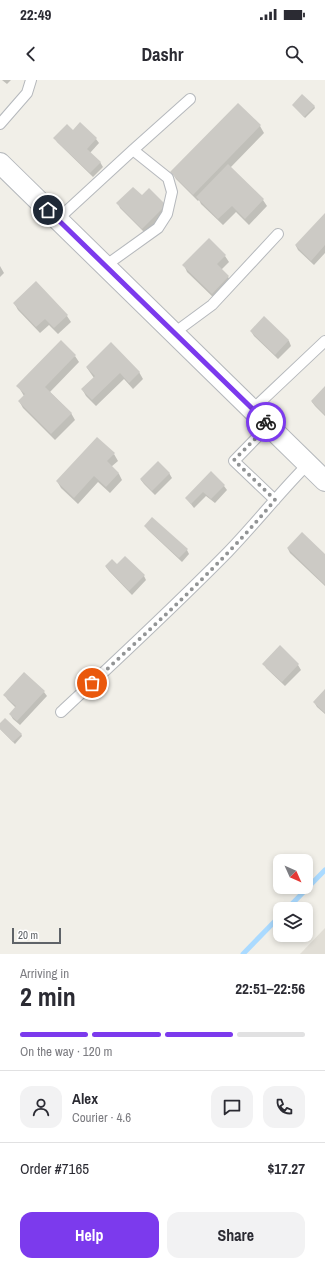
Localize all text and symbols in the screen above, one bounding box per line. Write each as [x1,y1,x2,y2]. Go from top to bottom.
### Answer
text: 22:49 [20,4,51,25]
text: Dashr [142,42,183,67]
icon: back [20,43,42,65]
icon: search [283,43,305,65]
pin [31,193,65,227]
icon: home [37,199,59,221]
courier [246,402,286,442]
icon: bike [255,411,277,433]
pin [75,666,109,700]
icon: bag [81,672,103,694]
north arrow [273,854,313,894]
map controls [273,854,313,942]
button: layers [273,902,313,942]
scale bar [12,926,61,945]
text: 20 m [18,928,38,942]
text: Arriving in [20,965,69,982]
text: 22:51–22:56 [235,978,305,999]
text: 2 min [20,979,76,1014]
text: On the way · 120 m [20,1043,112,1060]
button: person [20,1086,62,1128]
button: chat [211,1086,253,1128]
button: phone [263,1086,305,1128]
text: Alex [72,1088,98,1109]
text: Courier · 4.6 [72,1109,131,1126]
text: Order #7165 [20,1158,89,1179]
text: $17.27 [267,1158,305,1179]
button: Help [20,1212,159,1258]
button: Share [167,1212,305,1258]

